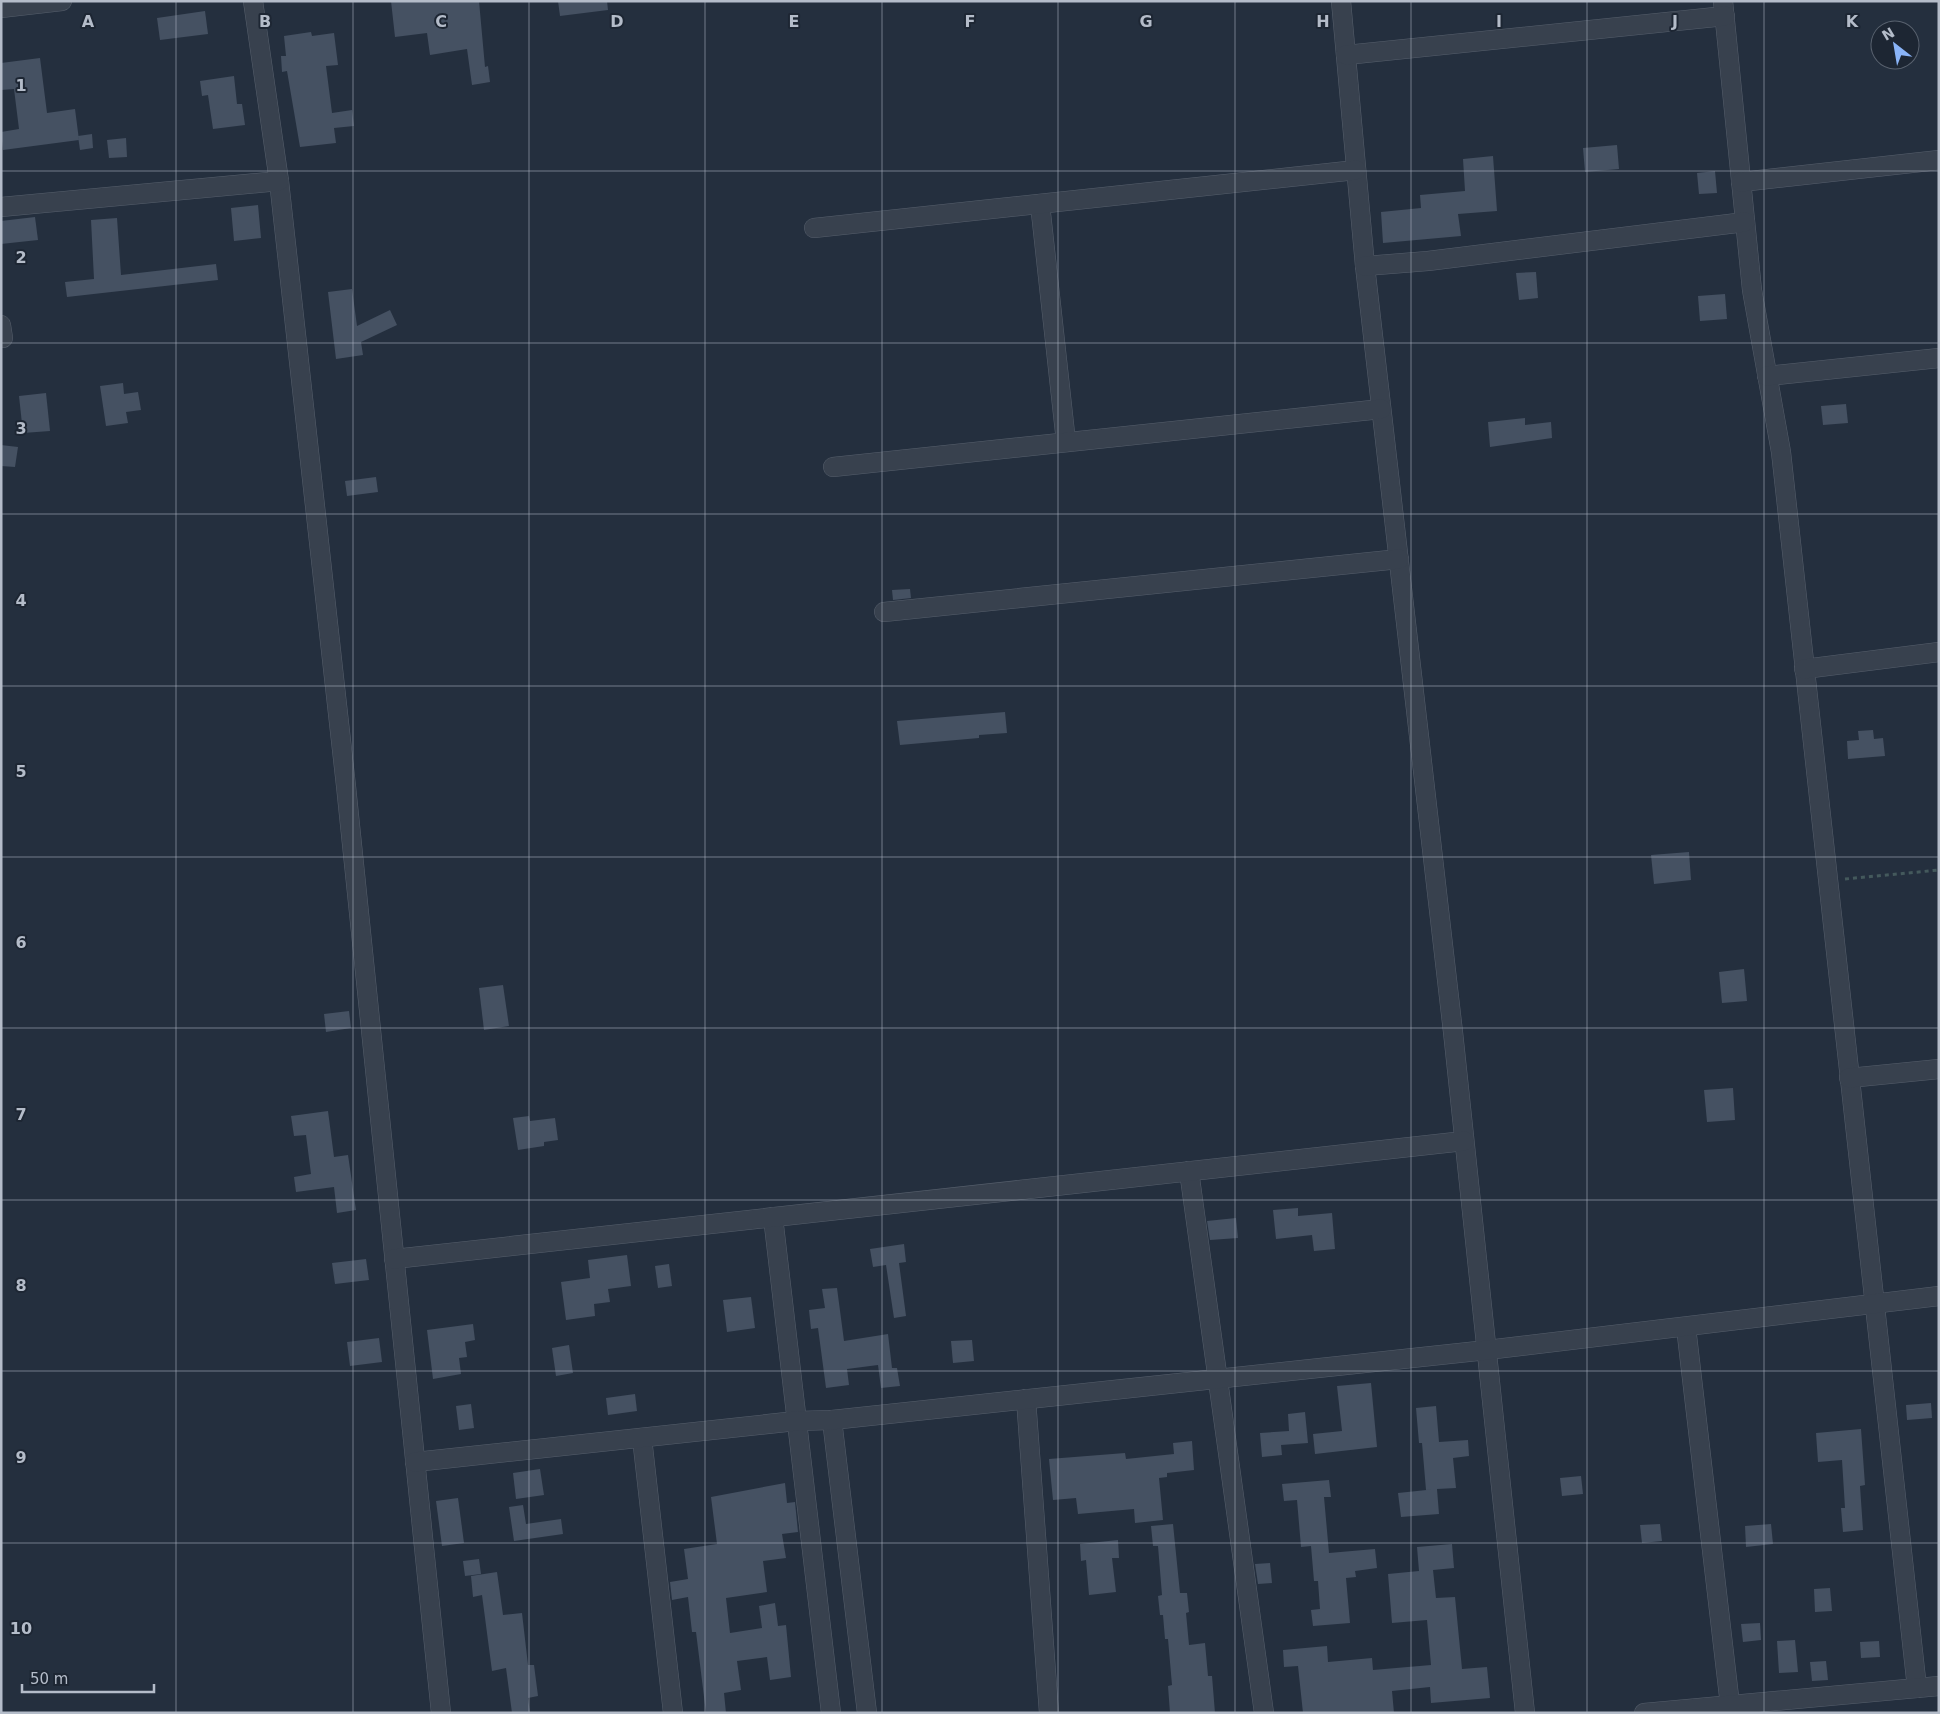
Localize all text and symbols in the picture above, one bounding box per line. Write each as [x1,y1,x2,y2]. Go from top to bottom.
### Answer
text: A [82,12,95,31]
text: B [259,12,271,31]
text: C [435,12,447,31]
text: D [610,12,624,31]
text: E [789,12,799,31]
text: F [965,12,975,31]
text: G [1139,12,1153,31]
text: H [1316,12,1330,31]
text: I [1496,12,1502,31]
text: J [1671,12,1678,31]
text: K [1846,12,1859,31]
north arrow [1870,20,1920,70]
text: N [1879,24,1897,44]
text: 1 [15,76,27,95]
text: 2 [15,248,27,267]
text: 3 [15,419,27,438]
text: 4 [15,591,27,610]
text: 5 [15,762,27,781]
text: 6 [15,933,27,952]
text: 7 [15,1105,27,1124]
text: 8 [15,1276,27,1295]
text: 9 [15,1448,27,1467]
text: 10 [10,1619,32,1638]
scale bar [22,1662,155,1694]
text: 50 m [30,1670,68,1688]

